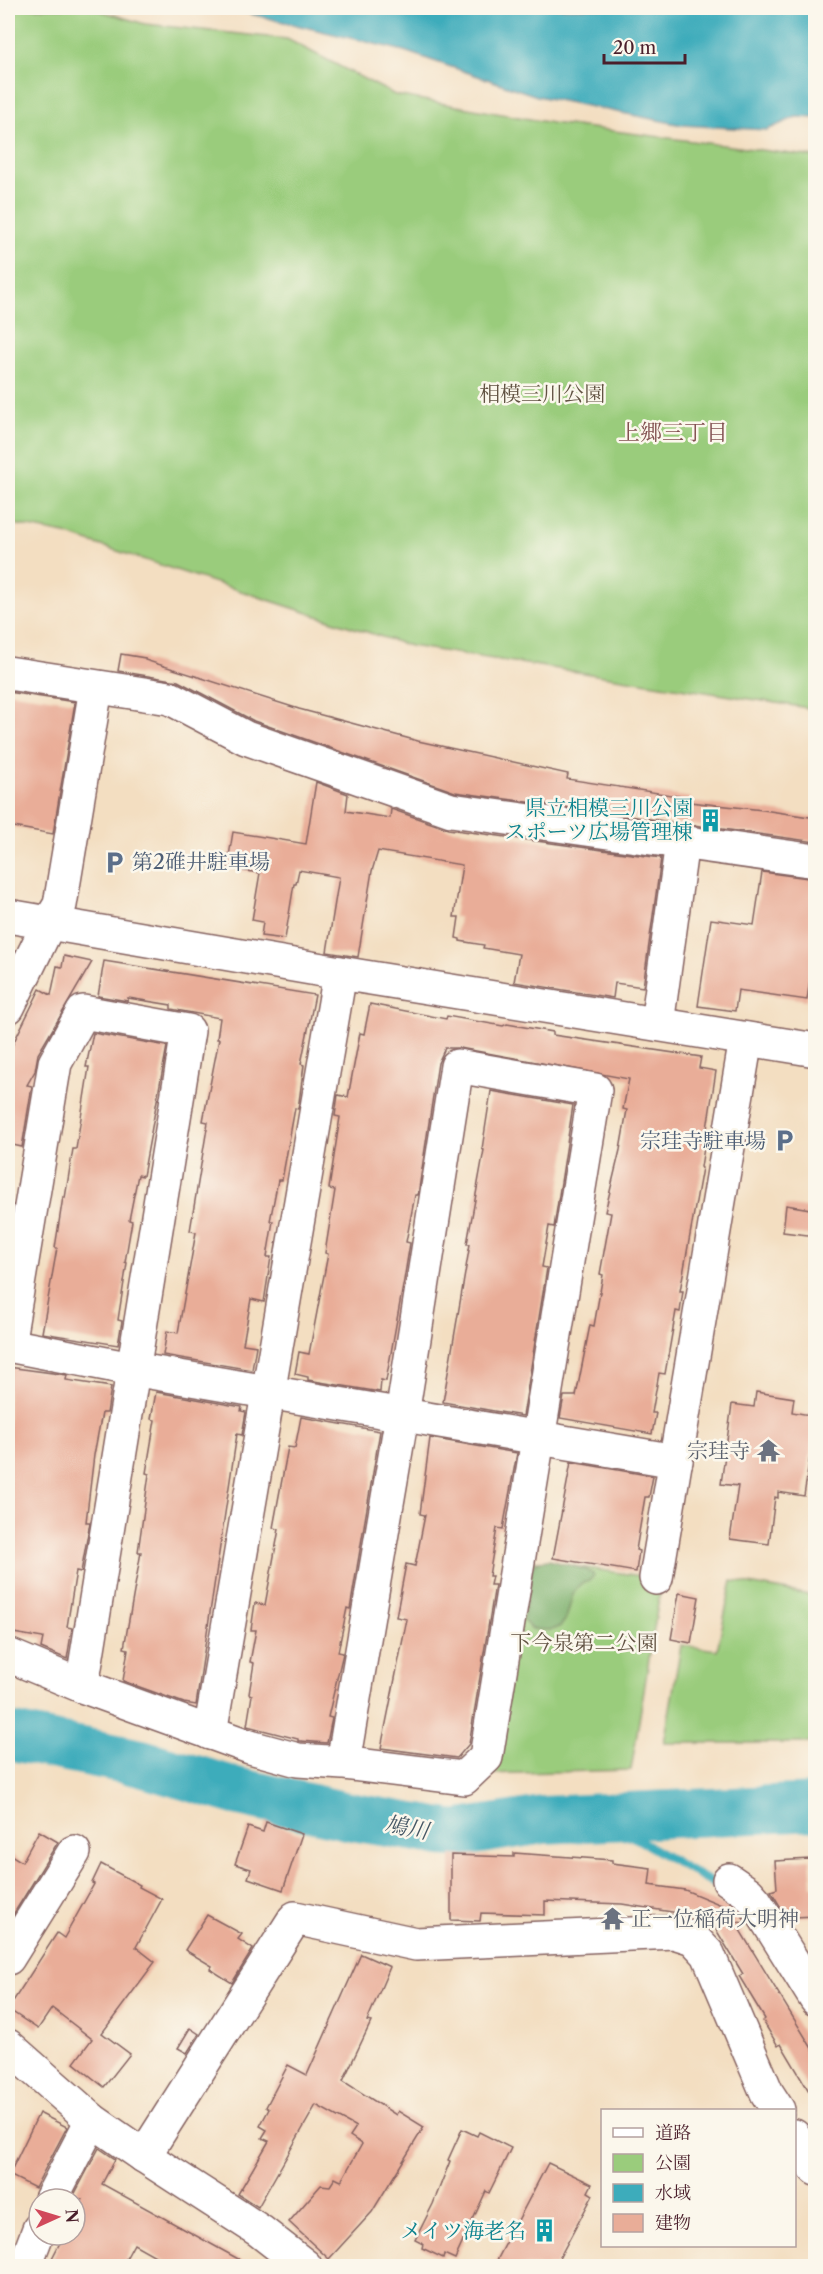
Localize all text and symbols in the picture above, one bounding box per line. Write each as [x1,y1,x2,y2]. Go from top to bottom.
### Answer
scale bar [604,27,685,65]
text: 20 m [613,37,657,59]
park label: 相模三川公園 [479,381,605,406]
district label: 上郷三丁目 [618,419,728,446]
place label: 県立相模三川公園 スポーツ広場管理棟 [505,795,693,844]
building icon: 県立相模三川公園 スポーツ広場管理棟 [698,807,724,833]
parking icon: 第2碓井駐車場 [101,849,127,875]
place label: 第2碓井駐車場 [132,849,270,874]
place label: 宗珪寺駐車場 [640,1128,766,1153]
parking icon: 宗珪寺駐車場 [771,1128,797,1154]
place label: 宗珪寺 [687,1438,750,1463]
temple icon: 宗珪寺 [755,1438,781,1464]
park label: 下今泉第二公園 [511,1630,658,1655]
water label: 鳩川 [383,1810,433,1845]
temple icon: 正一位稲荷大明神 [600,1906,626,1932]
place label: 正一位稲荷大明神 [631,1906,799,1931]
legend [601,2109,796,2247]
text: 道路 [655,2122,691,2144]
text: 公園 [655,2152,691,2174]
text: 水域 [655,2182,691,2204]
north arrow [27,2187,87,2247]
text: N [62,2208,82,2224]
text: 建物 [655,2212,691,2234]
place label: メイツ海老名 [400,2218,526,2243]
building icon: メイツ海老名 [531,2218,557,2244]

